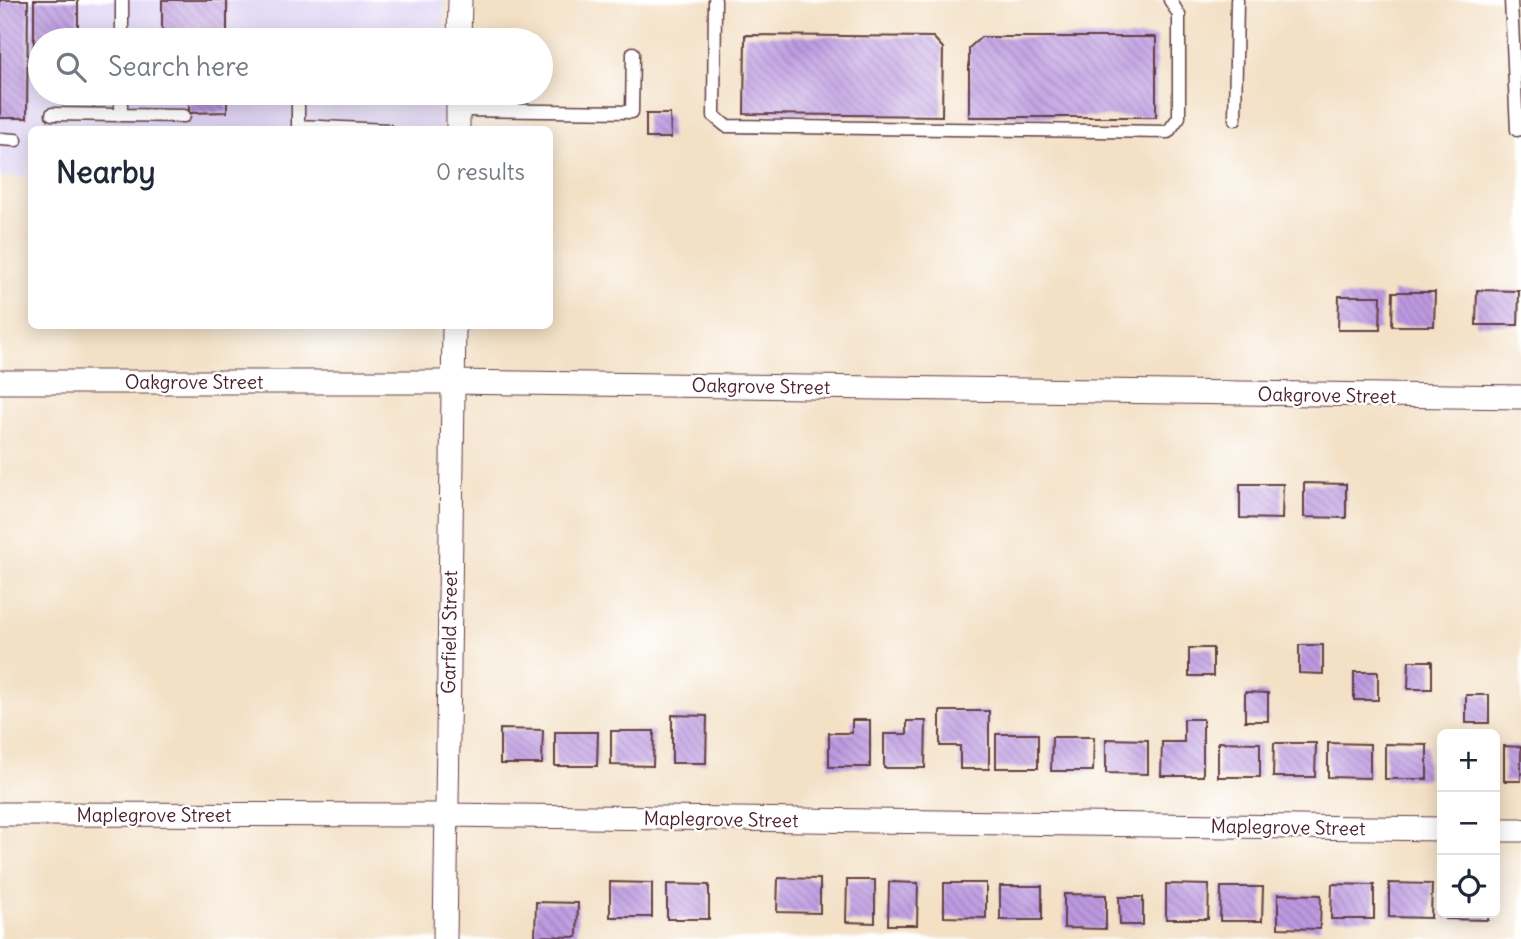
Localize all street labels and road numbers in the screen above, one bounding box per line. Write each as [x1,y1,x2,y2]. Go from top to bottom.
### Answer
street label: Oakgrove Street [125,370,263,394]
street label: Oakgrove Street [691,373,831,399]
street label: Oakgrove Street [1257,382,1397,408]
street label: Garfield Street [436,570,462,694]
street label: Maplegrove Street [76,803,232,827]
street label: Maplegrove Street [643,806,799,832]
street label: Maplegrove Street [1210,814,1366,840]

